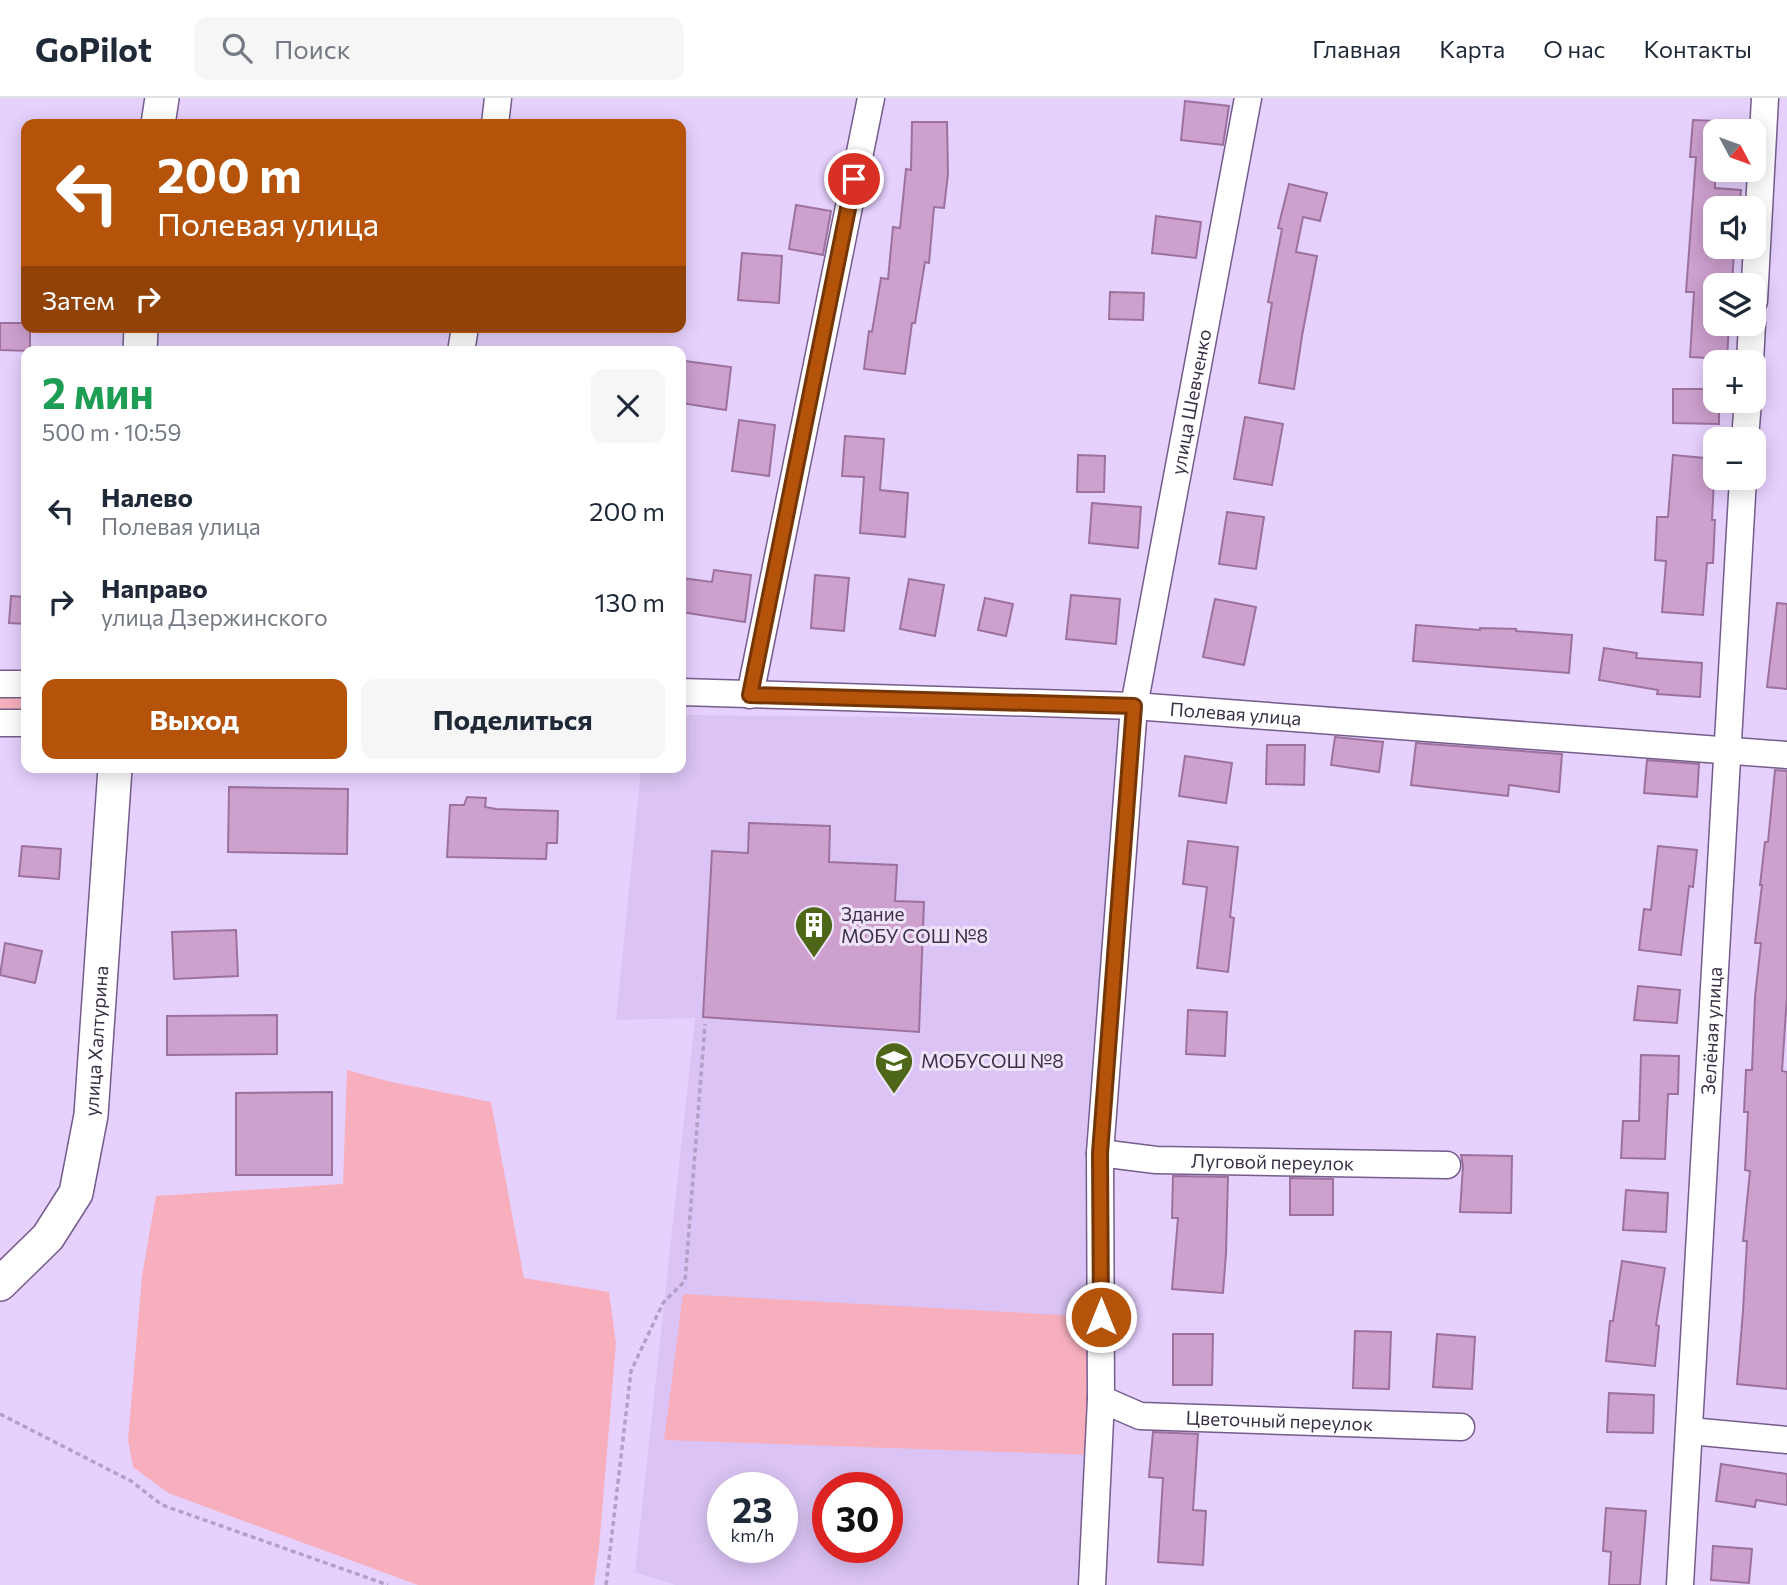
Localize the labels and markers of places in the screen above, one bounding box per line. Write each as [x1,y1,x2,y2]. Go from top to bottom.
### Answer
pin [824,149,884,209]
place label: Здание МОБУ СОШ №8 [841,902,988,947]
building icon: Здание МОБУ СОШ №8 [793,904,835,959]
school or university icon: МОБУСОШ №8 [873,1040,915,1095]
place label: МОБУСОШ №8 [921,1049,1064,1072]

